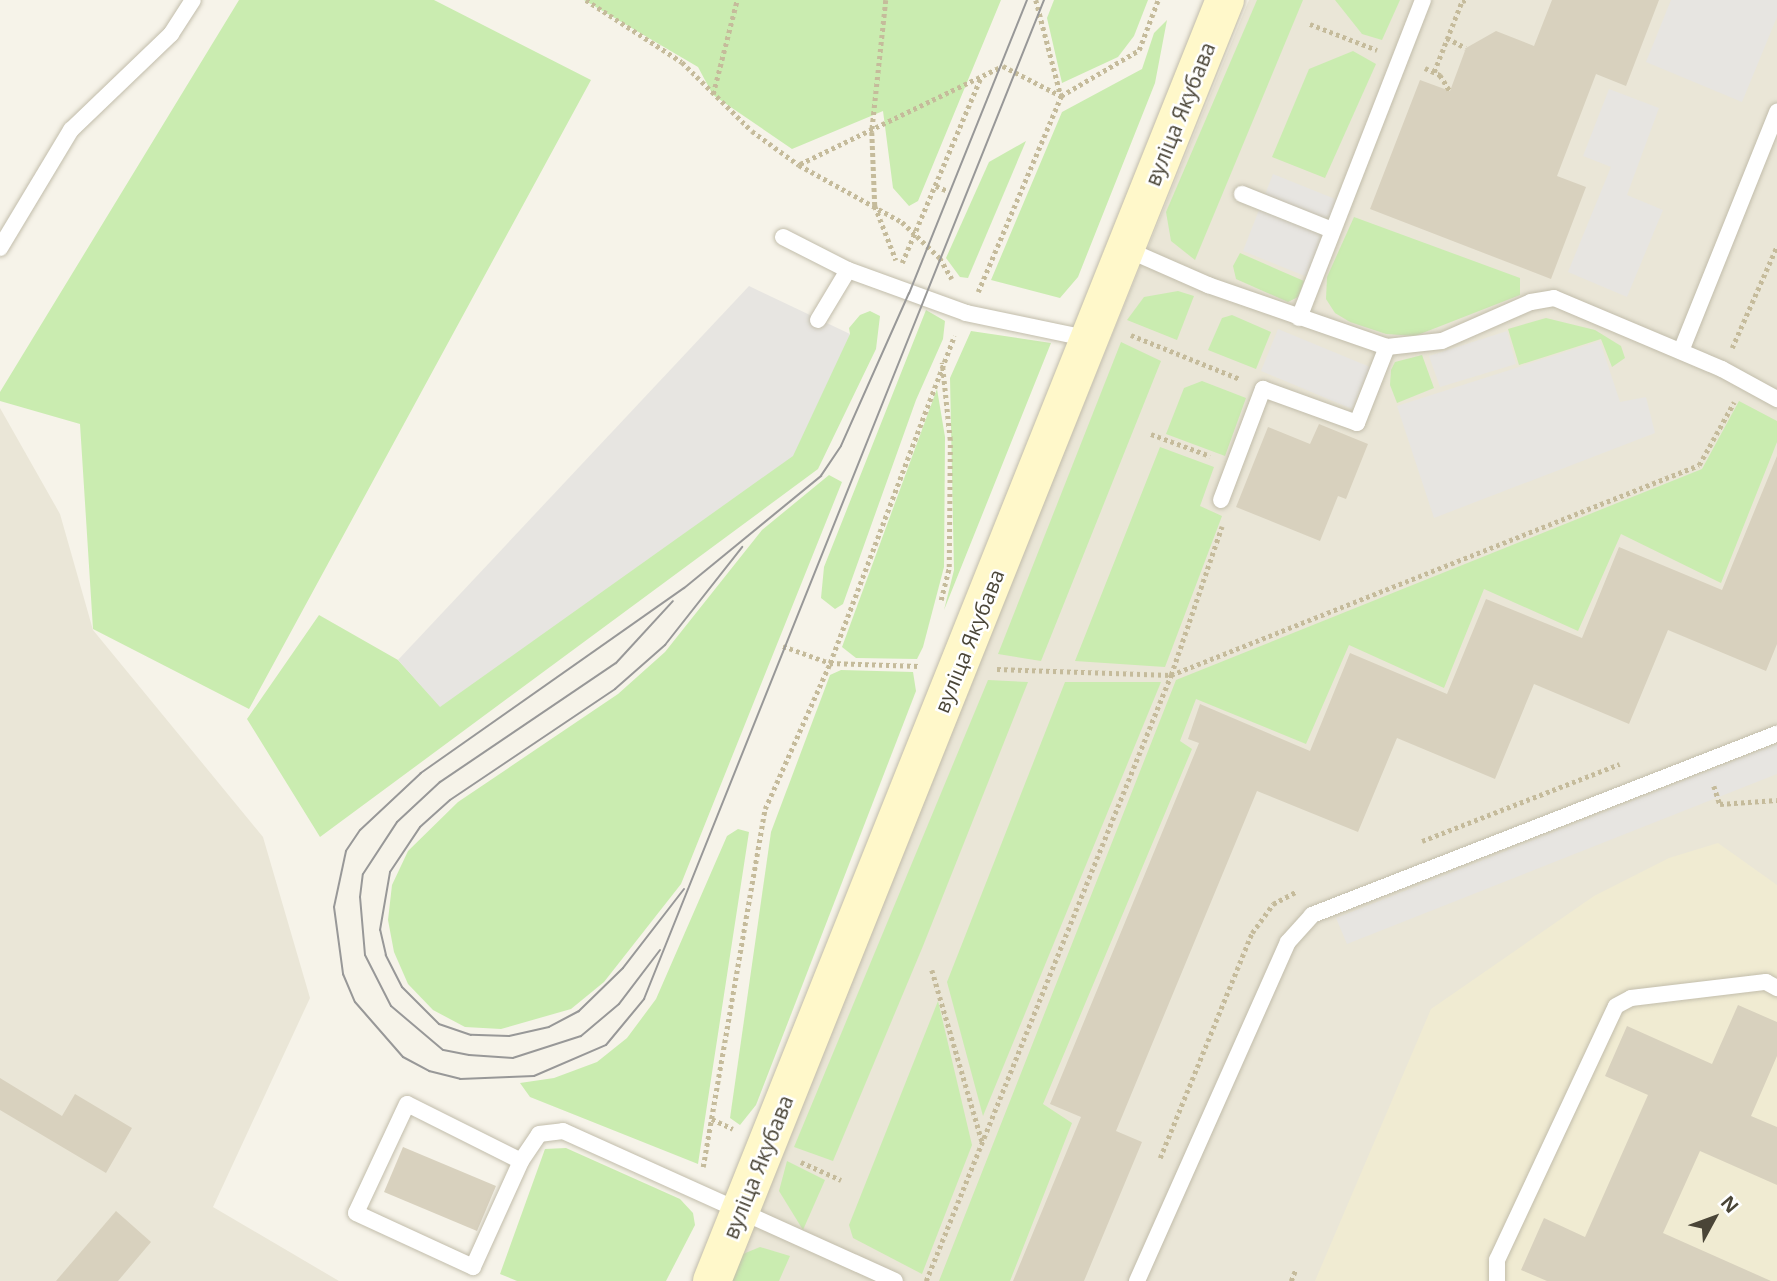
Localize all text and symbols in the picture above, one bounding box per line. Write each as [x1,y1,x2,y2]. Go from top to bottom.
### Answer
street label: вуліца Якубава [1140,38,1220,190]
street label: вуліца Якубава [929,565,1009,717]
street label: вуліца Якубава [718,1091,798,1243]
north arrow [1679,1183,1749,1253]
text: N [1715,1190,1745,1219]

